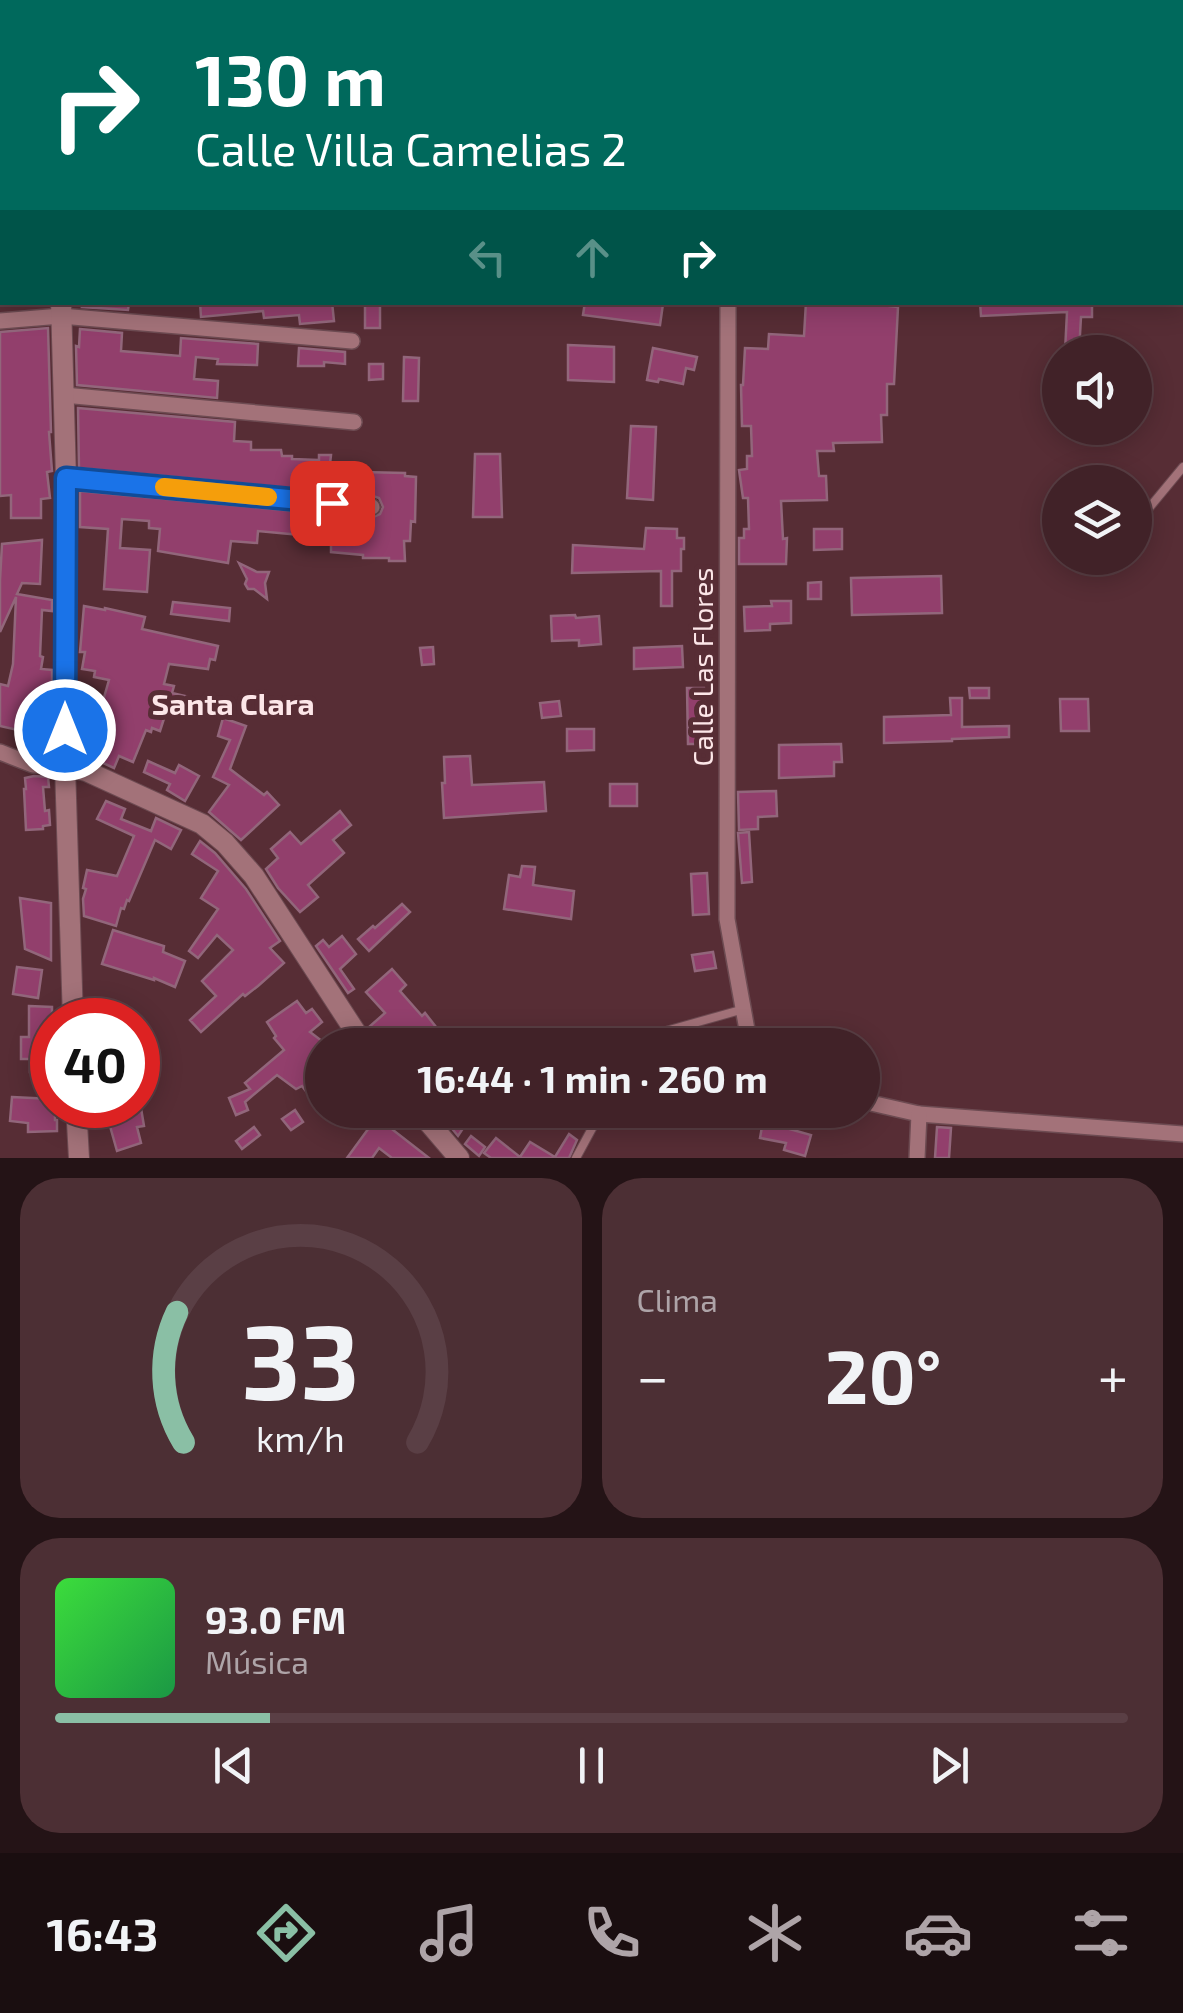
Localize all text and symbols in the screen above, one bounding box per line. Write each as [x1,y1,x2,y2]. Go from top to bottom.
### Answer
text: 130 m [195,36,386,120]
icon: right [30,40,160,170]
text: Calle Villa Camelias 2 [195,121,627,175]
icon: left [460,230,515,285]
icon: ahead [565,230,620,285]
icon: right [670,230,725,285]
map controls [1042,335,1152,575]
button: sound [1042,335,1152,445]
pin [290,461,375,546]
button: layers [1042,465,1152,575]
icon: arrive [305,476,360,531]
street label: Calle Las Flores [685,568,719,766]
position arrow [13,678,117,782]
district label: Santa Clara [152,685,315,721]
speed limit sign: 40 [30,998,160,1128]
text: 16:44 · 1 min · 260 m [417,1055,768,1101]
text: Clima [637,1280,718,1318]
text: 33 [242,1296,360,1421]
text: 20° [825,1329,942,1419]
text: − [637,1342,669,1408]
text: + [1098,1342,1128,1408]
text: km/h [256,1416,345,1459]
text: 93.0 FM [205,1596,346,1642]
text: Música [205,1642,309,1680]
icon: previous [206,1738,261,1793]
icon: pause [564,1738,619,1793]
icon: next [922,1738,977,1793]
icon: directions [251,1898,321,1968]
icon: music [414,1898,484,1968]
icon: phone [577,1898,647,1968]
icon: climate [740,1898,810,1968]
icon: car [903,1898,973,1968]
icon: filters [1066,1898,1136,1968]
text: 16:43 [47,1906,158,1960]

